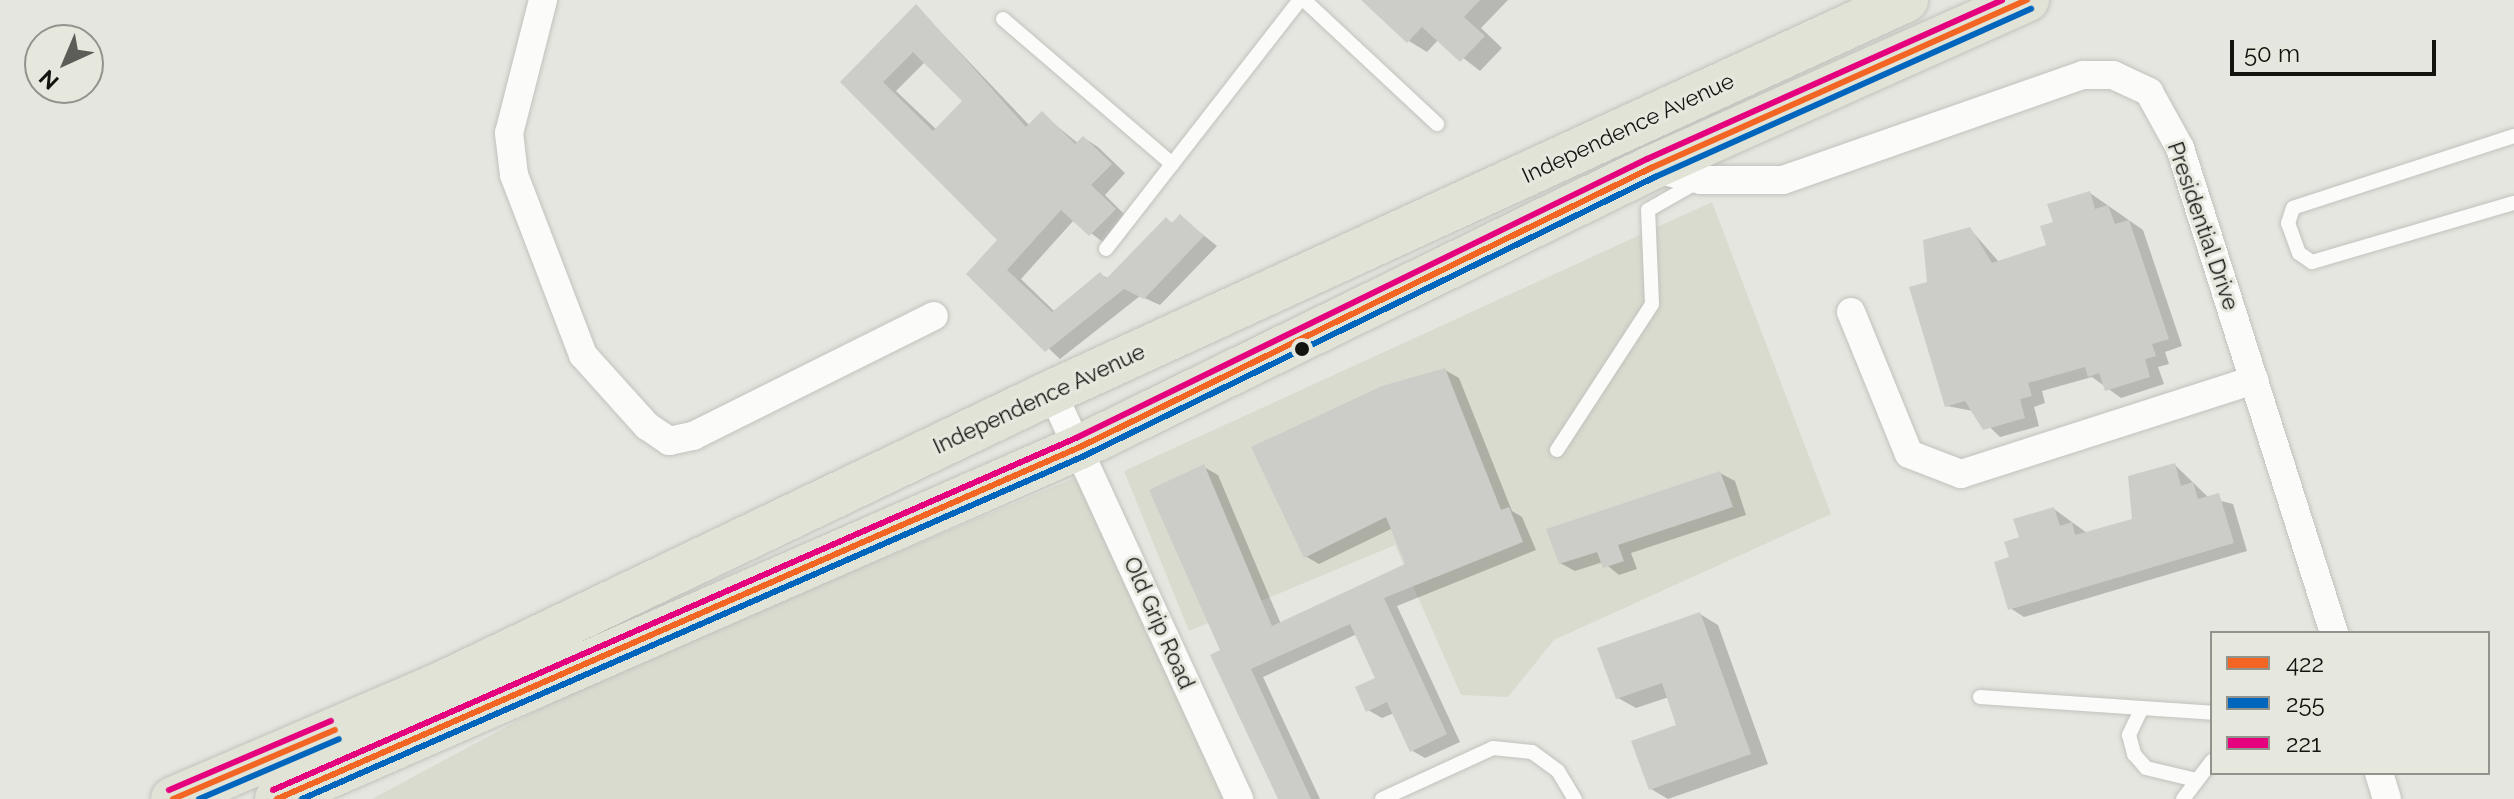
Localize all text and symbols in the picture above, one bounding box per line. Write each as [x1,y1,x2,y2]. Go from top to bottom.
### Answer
north arrow [24,24,104,104]
scale bar [2234,24,2440,74]
text: 50 m [2244,39,2300,68]
text: N [34,65,64,95]
street label: Independence Avenue [1518,67,1738,189]
street label: Presidential Drive [2162,138,2244,314]
street label: Independence Avenue [929,338,1149,460]
unlabelled marker [1294,341,1310,357]
street label: Old Grip Road [1118,553,1200,693]
legend [2210,631,2490,775]
text: 422 [2286,649,2324,678]
text: 255 [2286,689,2325,718]
text: 221 [2286,729,2321,758]

